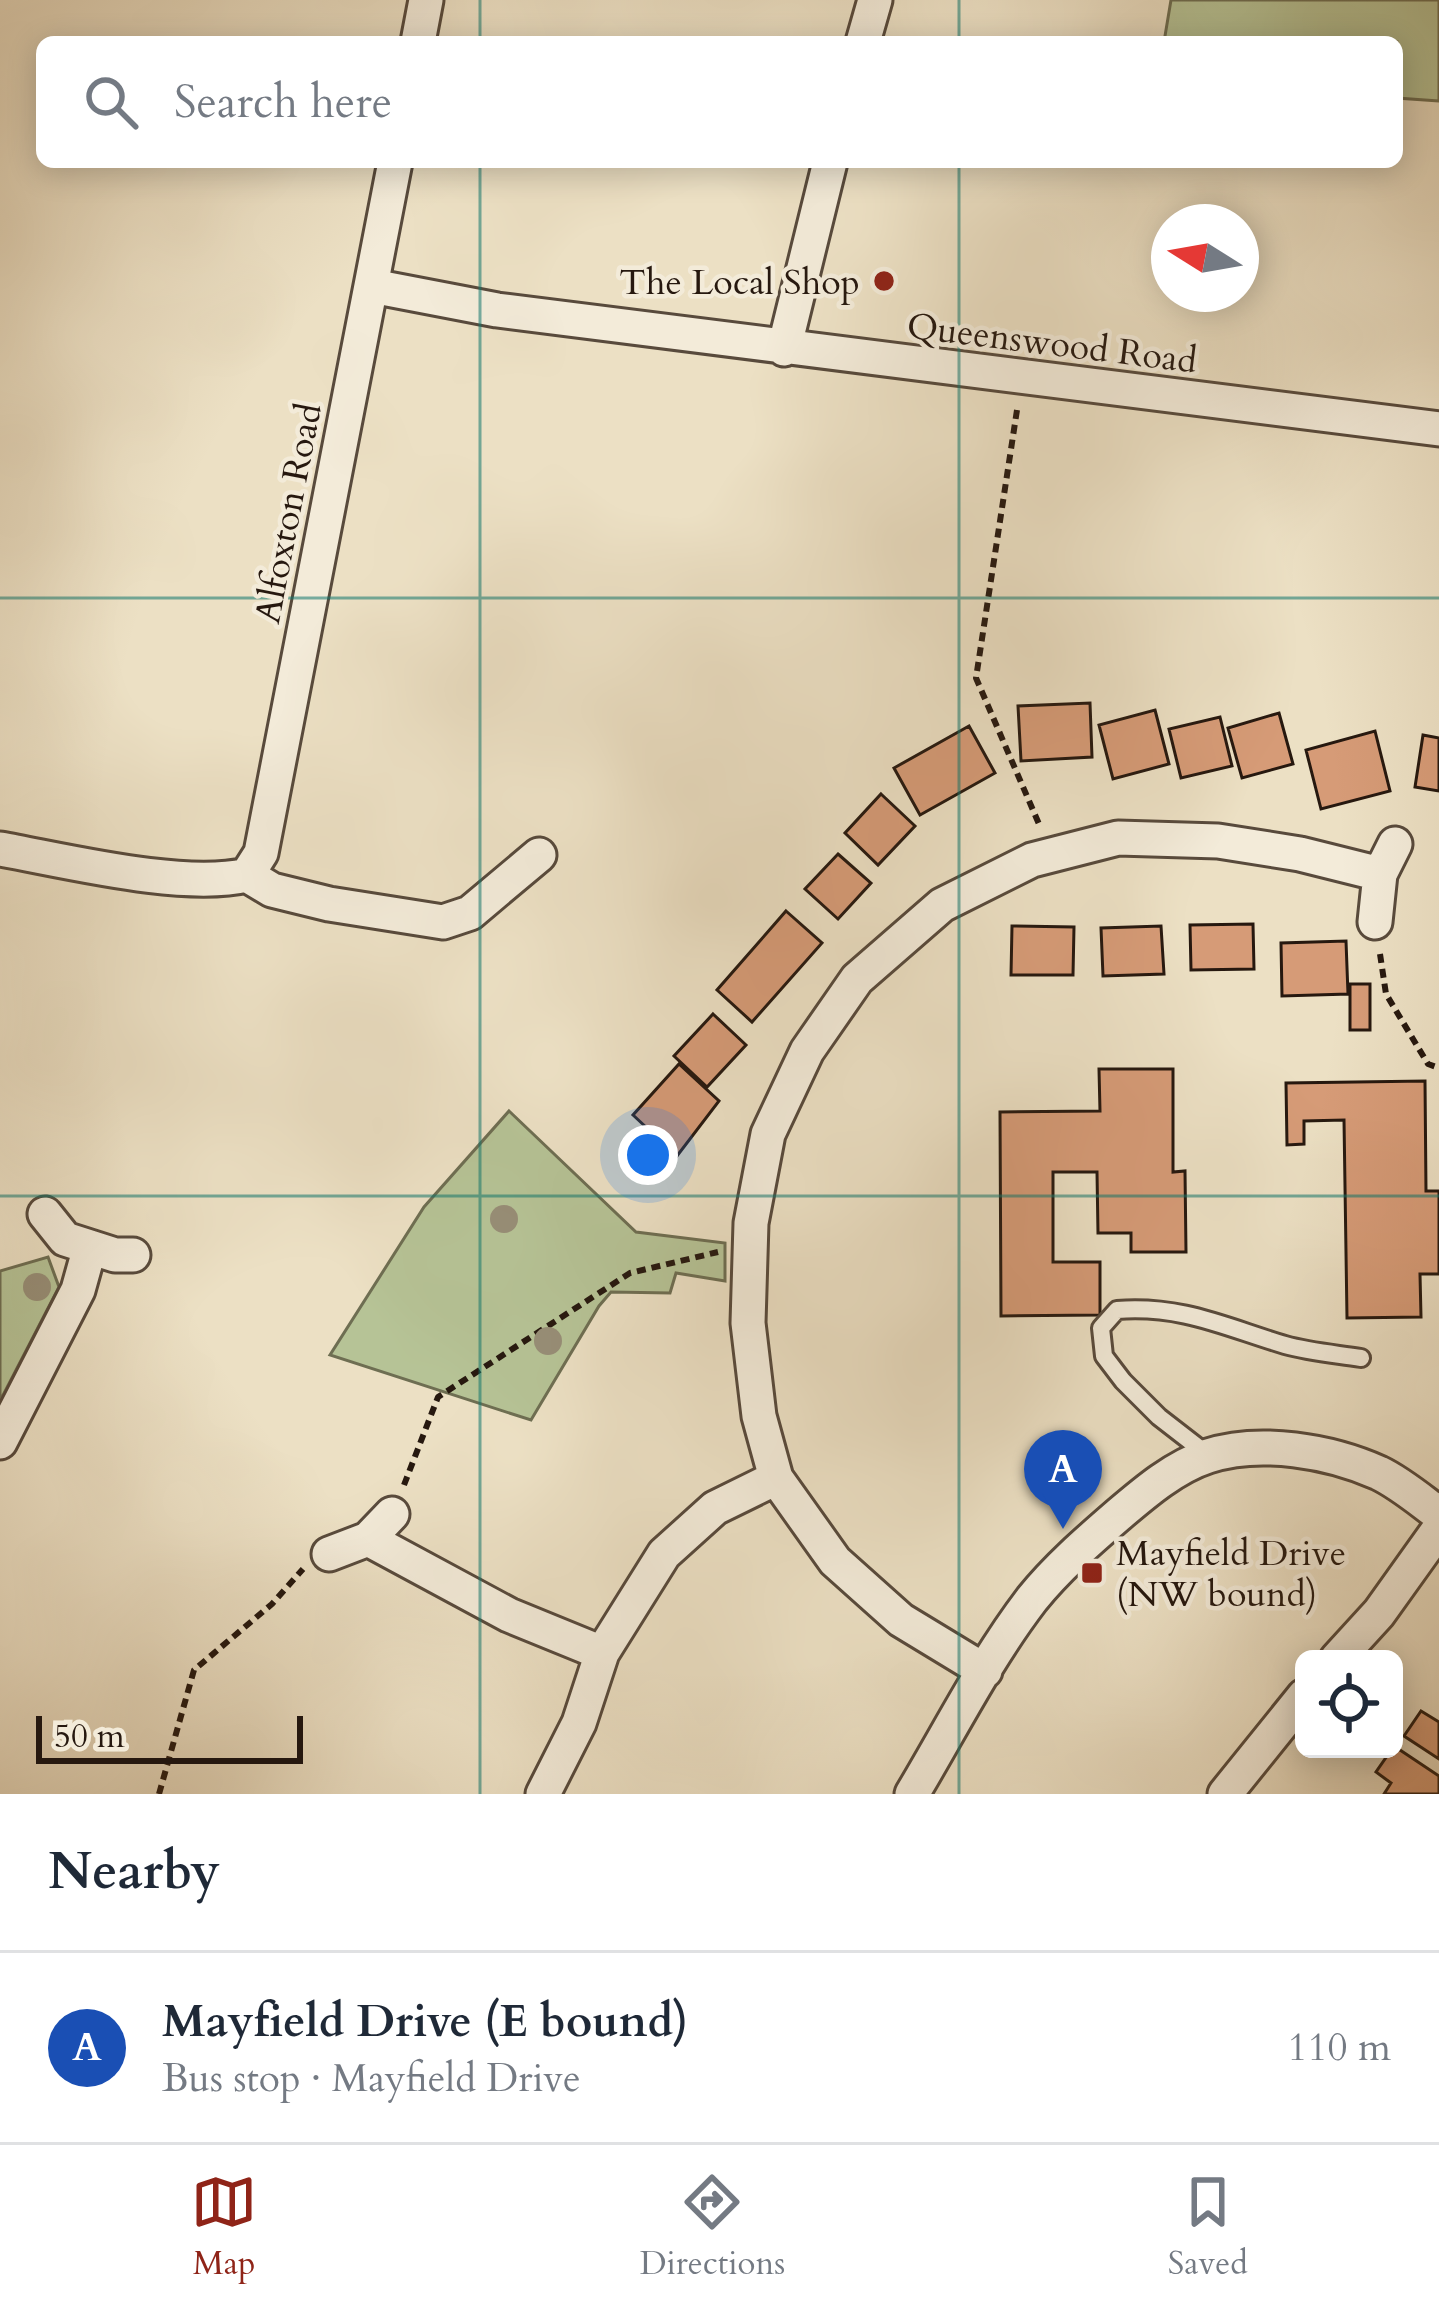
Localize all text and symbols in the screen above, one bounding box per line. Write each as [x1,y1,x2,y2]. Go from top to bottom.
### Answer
search box [36,36,1403,168]
icon: search [78,69,144,135]
text: Search here [174,72,392,133]
north arrow [1151,204,1259,312]
place label: The Local Shop [619,258,860,307]
marker: The Local Shop [871,268,897,294]
street label: Queenswood Road [904,301,1200,386]
street label: Alfoxton Road [243,399,334,627]
your location [618,1125,678,1185]
pin: A [1024,1430,1102,1529]
place label: Mayfield Drive (NW bound) [1116,1529,1346,1619]
marker: Mayfield Drive (NW bound) [1079,1560,1105,1586]
map controls [1295,1650,1403,1758]
button: locate [1295,1650,1403,1758]
scale bar [36,1710,303,1763]
text: 50 m [54,1714,125,1759]
text: Nearby [48,1837,220,1907]
text: Mayfield Drive (E bound) [162,1991,688,2052]
text: A [72,2021,102,2074]
text: 110 m [1288,2021,1391,2074]
text: Bus stop · Mayfield Drive [162,2052,581,2105]
tab: Map [191,2169,257,2286]
tab: Directions [640,2169,785,2286]
tab: Saved [1168,2169,1248,2286]

